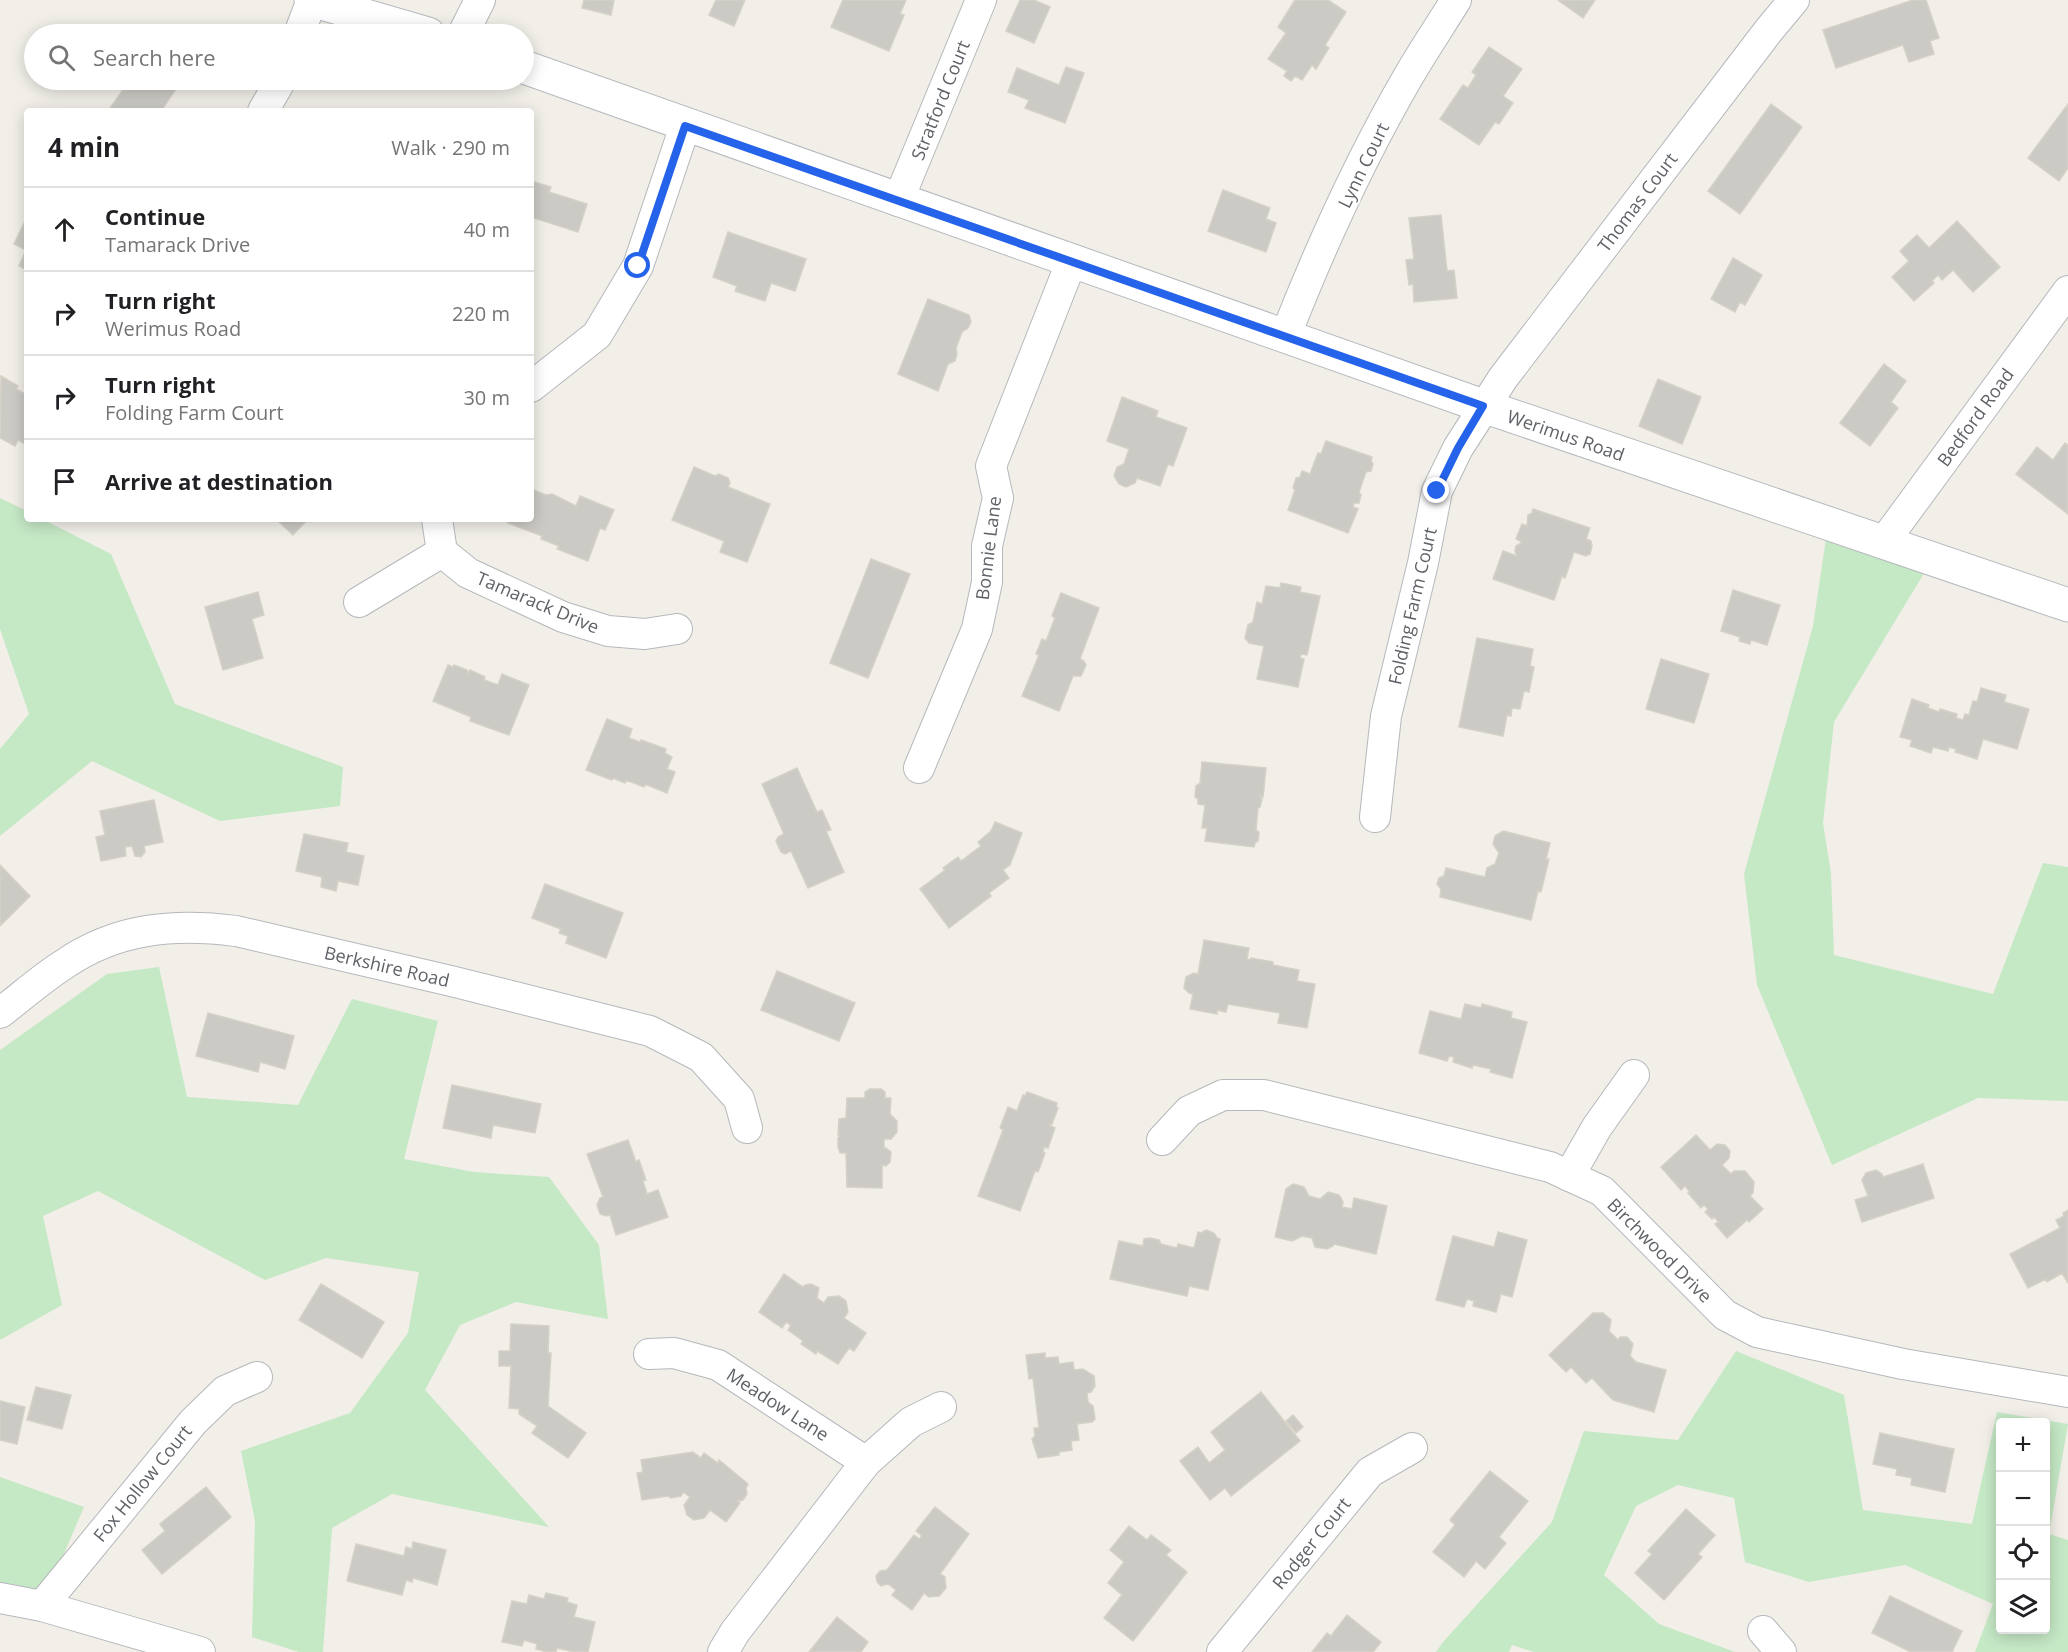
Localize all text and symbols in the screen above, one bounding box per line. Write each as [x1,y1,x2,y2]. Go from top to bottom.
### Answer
search box [24,24,534,90]
street label: Stratford Court [905,37,975,163]
icon: search [45,41,78,74]
text: Search here [93,42,216,72]
street label: Lynn Court [1332,118,1394,212]
text: 4 min [48,129,120,165]
text: Walk · 290 m [391,134,510,161]
street label: Thomas Court [1592,147,1682,257]
text: Continue [105,201,205,231]
icon: ahead [48,213,81,246]
text: 40 m [463,216,510,243]
text: Tamarack Drive [105,231,250,258]
route start [624,252,650,278]
text: Turn right [105,285,216,315]
icon: right [48,297,81,330]
text: 220 m [452,300,510,327]
text: Werimus Road [105,315,241,342]
street label: Bedford Road [1931,363,2019,471]
text: Turn right [105,369,216,399]
icon: right [48,381,81,414]
text: 30 m [463,384,510,411]
text: Folding Farm Court [105,399,284,426]
street label: Werimus Road [1504,404,1628,466]
icon: arrive [48,465,81,498]
text: Arrive at destination [105,466,333,496]
route end [1423,477,1449,503]
street label: Bonnie Lane [970,495,1006,601]
street label: Folding Farm Court [1382,525,1442,687]
street label: Tamarack Drive [473,565,603,639]
street label: Berkshire Road [322,940,452,992]
street label: Birchwood Drive [1603,1193,1717,1307]
street label: Meadow Lane [722,1362,834,1446]
map controls [1996,1418,2050,1634]
button: + [1996,1418,2050,1472]
street label: Fox Hollow Court [87,1420,197,1546]
button: − [1996,1472,2050,1526]
street label: Rodger Court [1266,1492,1356,1594]
button: locate [1996,1526,2050,1580]
button: layers [1996,1580,2050,1634]

